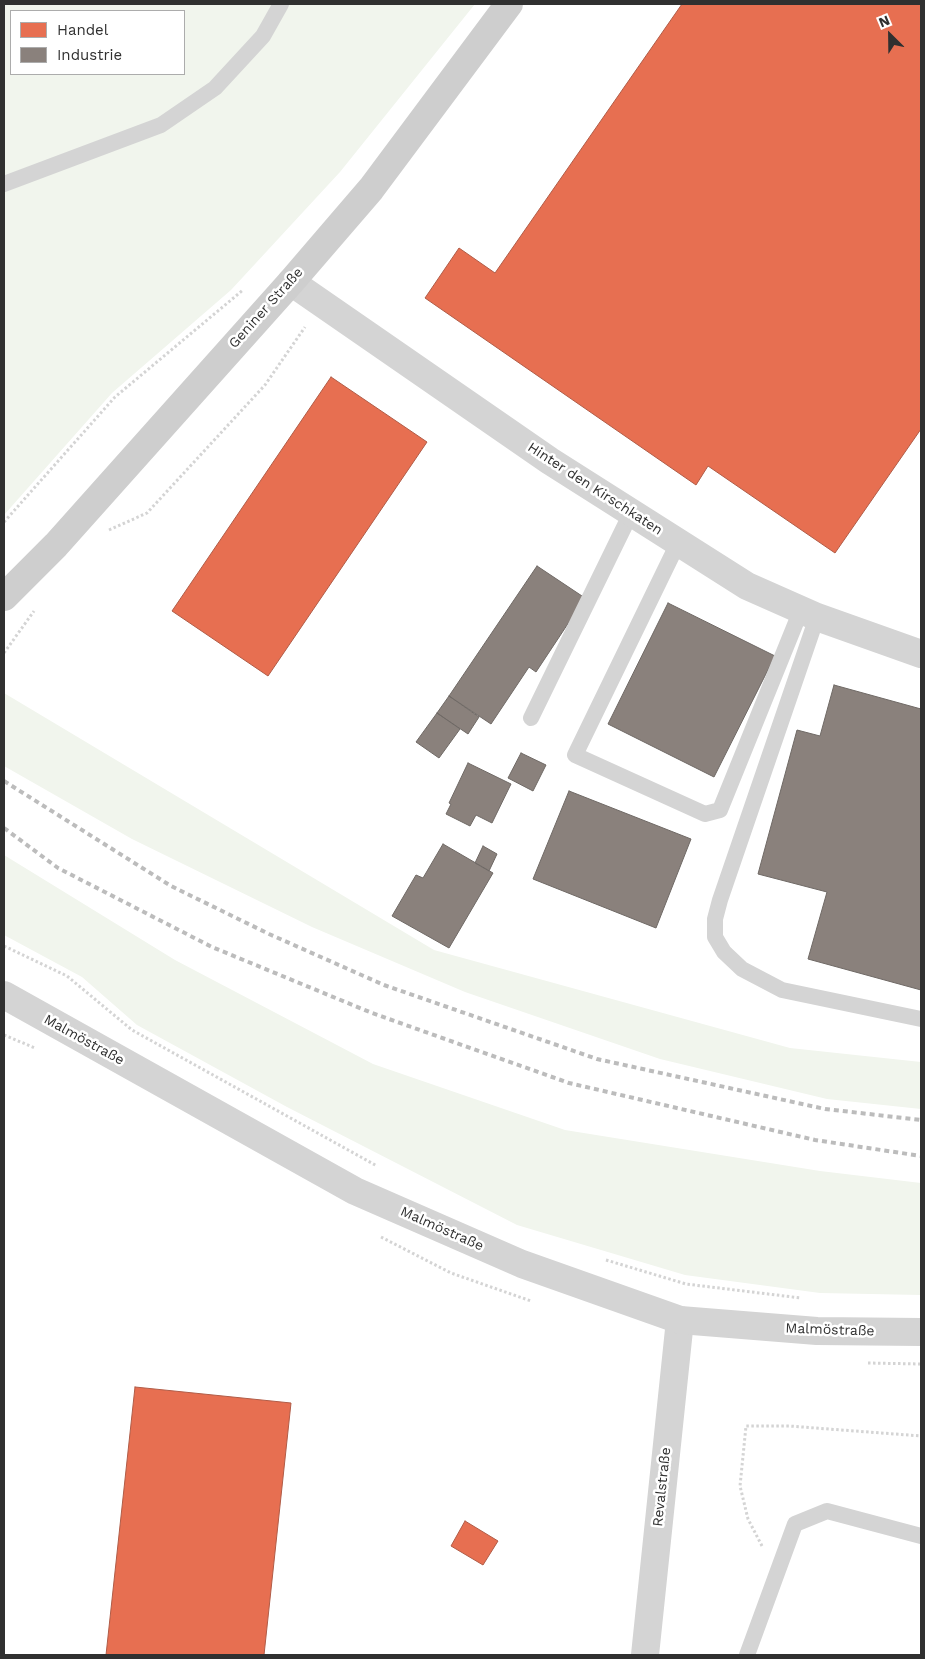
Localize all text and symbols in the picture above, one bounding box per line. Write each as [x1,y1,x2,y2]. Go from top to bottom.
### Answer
legend [10,10,185,75]
north arrow [865,10,915,60]
text: N [876,12,892,31]
text: Handel [57,21,108,39]
text: Industrie [57,46,122,64]
street label: Geniner Straße [225,264,307,352]
street label: Hinter den Kirschkaten [524,439,666,539]
street label: Malmöstraße [41,1011,127,1069]
street label: Malmöstraße [398,1203,486,1255]
street label: Malmöstraße [785,1320,875,1340]
street label: Revalstraße [649,1447,675,1527]

